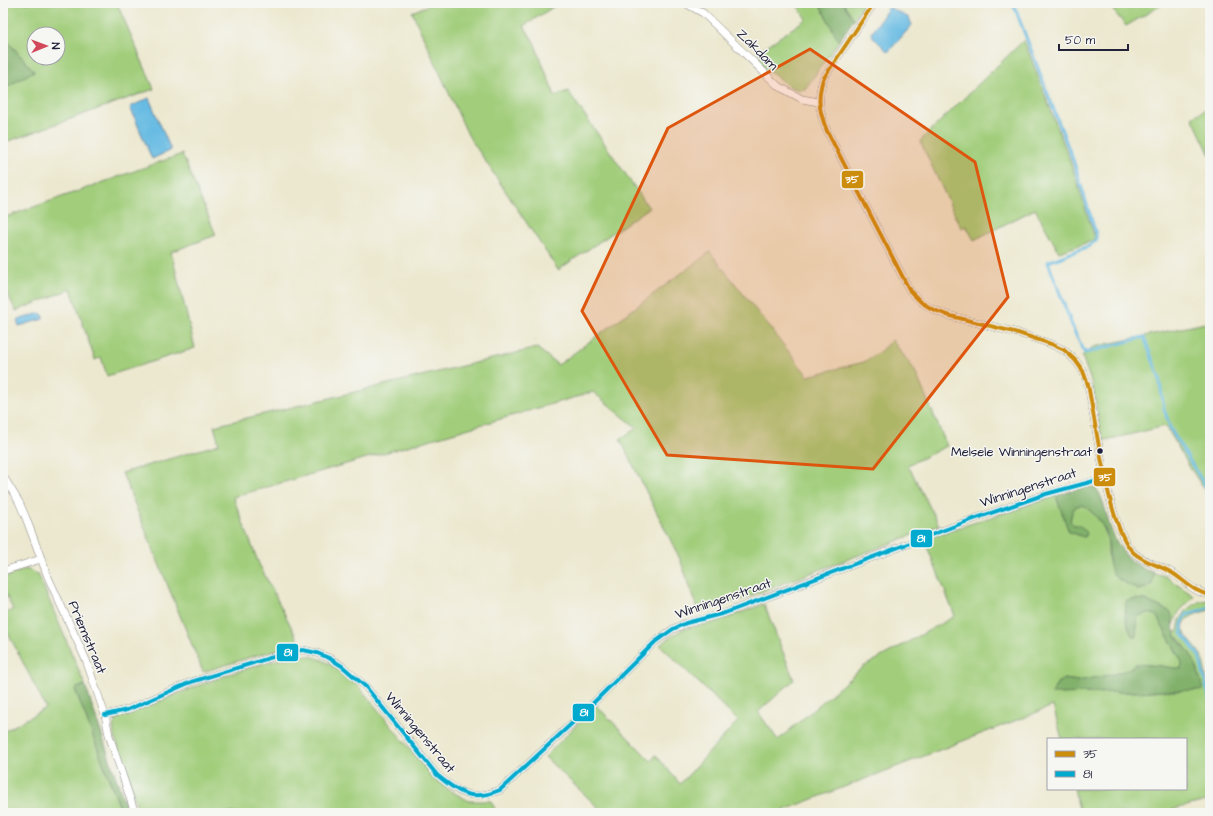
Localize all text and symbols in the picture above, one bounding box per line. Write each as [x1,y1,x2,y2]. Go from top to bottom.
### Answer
street label: Zakdam [732,24,783,75]
north arrow [26,26,66,66]
scale bar [1059,26,1128,52]
text: 50 m [1065,32,1096,49]
text: N [48,42,63,50]
line badge: 35 [841,170,864,189]
text: 35 [844,172,859,187]
place label: Melsele Winningenstraat [951,443,1093,462]
marker: Melsele Winningenstraat [1095,446,1105,456]
street label: Winningenstraat [977,463,1080,513]
line badge: 35 [1093,467,1116,487]
text: 35 [1097,470,1112,485]
line badge: 81 [910,529,933,548]
text: 81 [917,531,926,546]
street label: Winningenstraat [673,573,774,625]
street label: Priemstraat [63,598,112,677]
line badge: 81 [276,643,299,662]
text: 81 [284,645,293,660]
street label: Winningenstraat [380,688,460,778]
line badge: 81 [572,703,595,722]
text: 81 [580,705,589,720]
legend [1047,738,1187,790]
text: 35 [1083,746,1098,763]
text: 81 [1083,766,1093,783]

